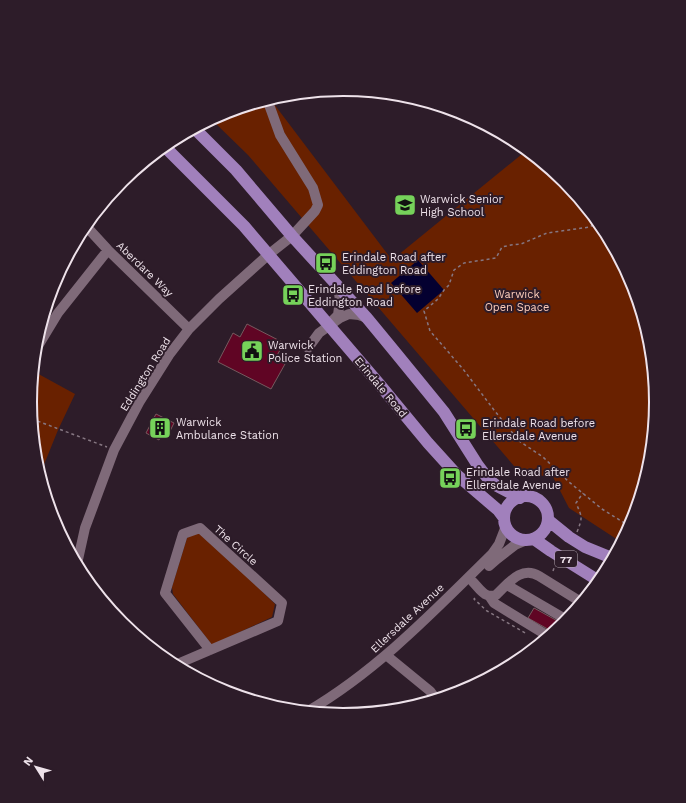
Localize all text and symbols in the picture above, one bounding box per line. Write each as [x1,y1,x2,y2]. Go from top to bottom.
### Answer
school or university icon: Warwick Senior High School [392,192,418,218]
place label: Warwick Senior High School [420,193,504,219]
street label: Aberdare Way [114,239,176,300]
bus stop icon: Erindale Road after Eddington Road [313,250,339,276]
place label: Erindale Road after Eddington Road [342,251,446,277]
bus stop icon: Erindale Road before Eddington Road [280,282,306,308]
place label: Erindale Road before Eddington Road [308,283,421,309]
park label: Warwick Open Space [485,288,549,314]
street label: Eddington Road [117,335,173,414]
public building icon: Warwick Police Station [239,338,265,364]
place label: Warwick Police Station [268,339,342,365]
street label: Erindale Road [352,355,410,420]
building icon: Warwick Ambulance Station [147,415,173,441]
place label: Warwick Ambulance Station [176,416,279,442]
bus stop icon: Erindale Road before Ellersdale Avenue [453,416,479,442]
place label: Erindale Road before Ellersdale Avenue [482,417,595,443]
bus stop icon: Erindale Road after Ellersdale Avenue [437,465,463,491]
place label: Erindale Road after Ellersdale Avenue [466,466,570,492]
street label: The Circle [211,522,260,568]
road number: 77 [555,551,577,567]
street label: Ellersdale Avenue [368,581,447,656]
north arrow [16,747,56,787]
text: N [21,754,36,768]

